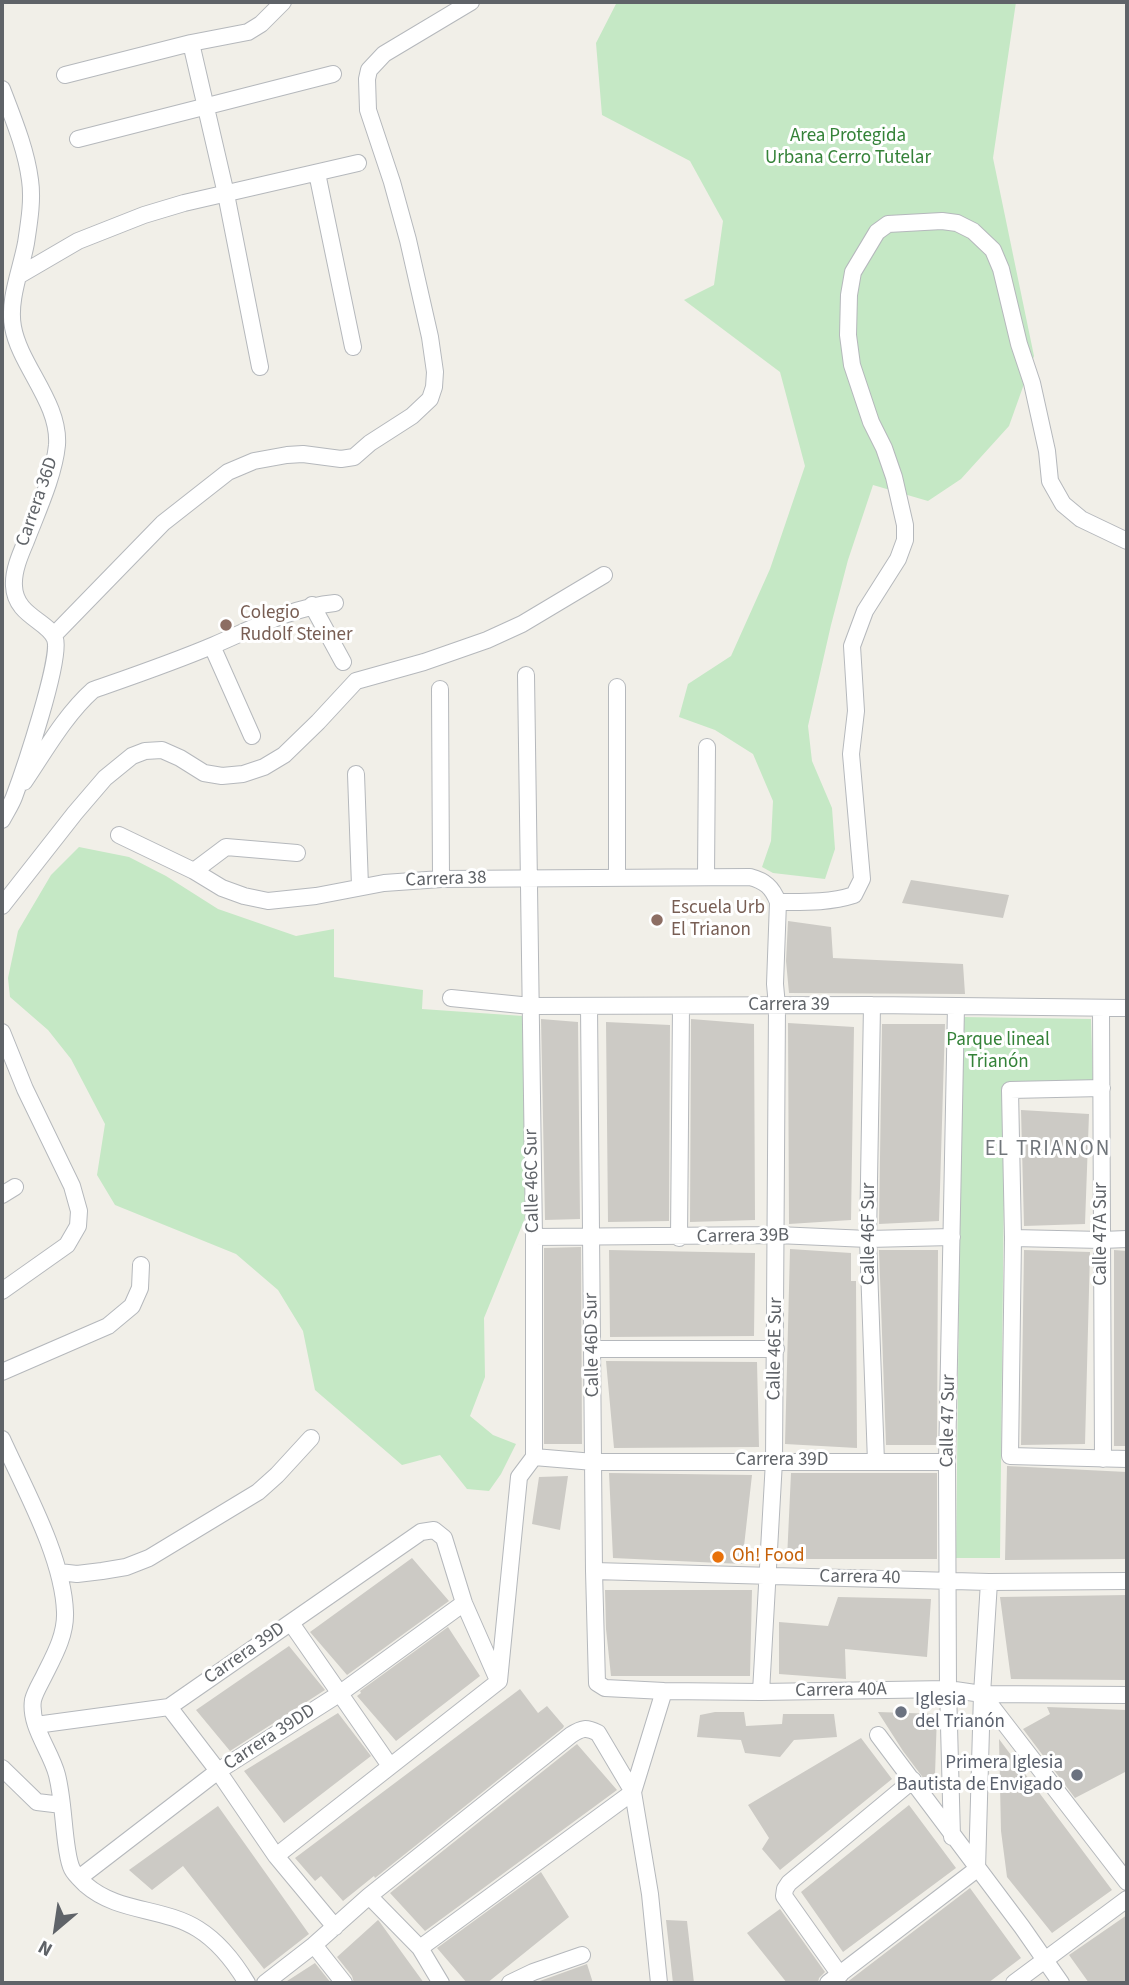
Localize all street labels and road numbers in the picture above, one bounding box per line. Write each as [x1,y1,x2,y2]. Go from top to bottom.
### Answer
street label: Carrera 36D [12,454,64,550]
street label: Carrera 38 [405,867,487,893]
street label: Carrera 39 [748,995,830,1017]
street label: Calle 46C Sur [521,1129,545,1233]
street label: Calle 47A Sur [1091,1182,1113,1286]
street label: Calle 46F Sur [859,1183,881,1285]
street label: Carrera 39B [697,1225,789,1249]
street label: Calle 46D Sur [581,1292,605,1398]
street label: Calle 46E Sur [764,1297,788,1401]
street label: Calle 47 Sur [937,1374,961,1468]
street label: Carrera 39D [736,1450,828,1472]
street label: Carrera 40 [819,1566,901,1590]
street label: Carrera 39D [200,1618,290,1690]
street label: Carrera 40A [795,1679,887,1703]
street label: Carrera 39DD [220,1700,320,1776]

